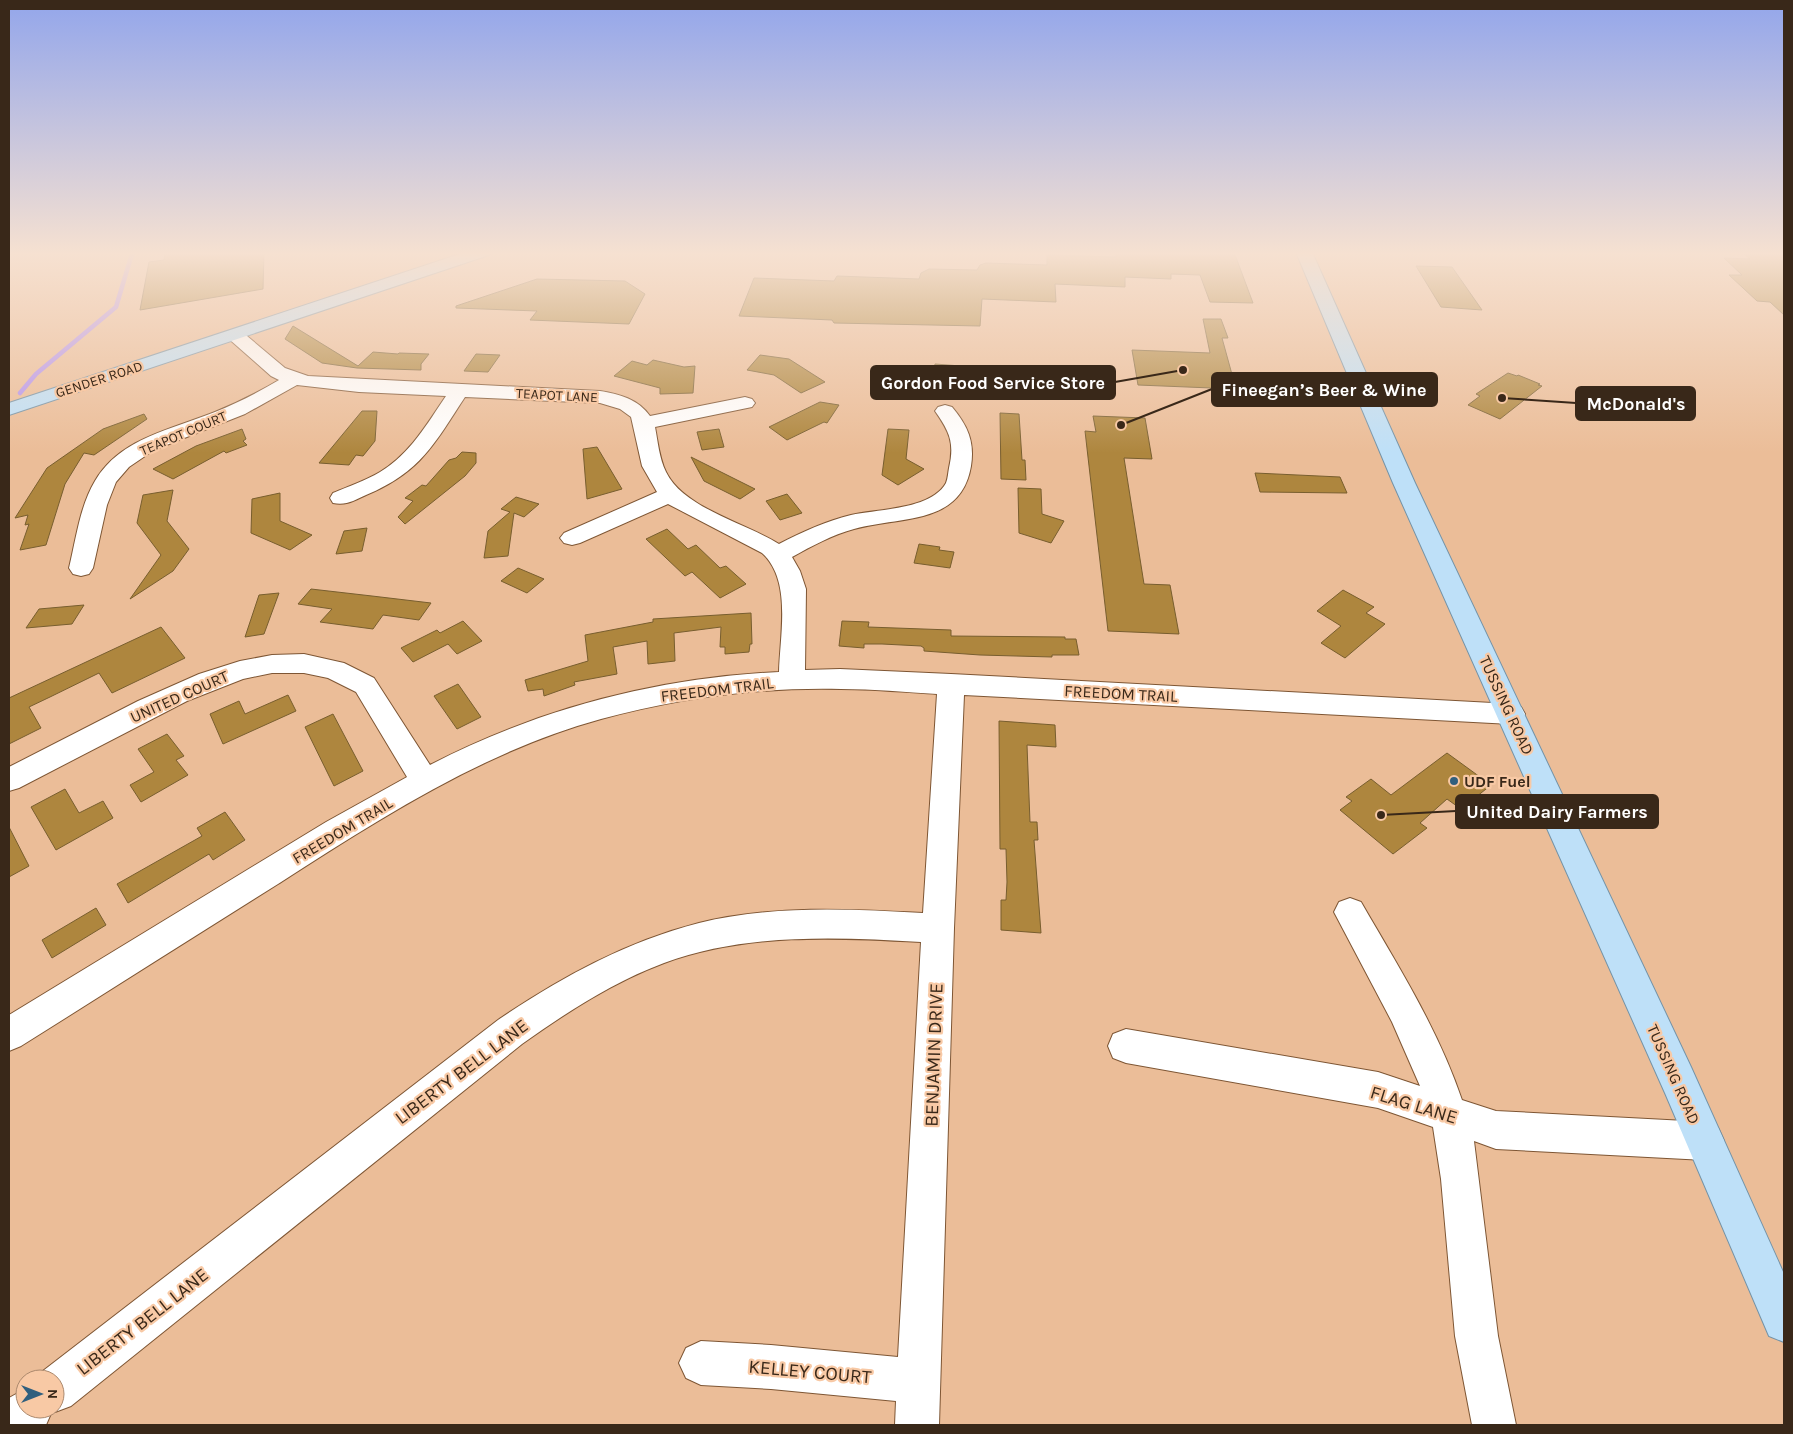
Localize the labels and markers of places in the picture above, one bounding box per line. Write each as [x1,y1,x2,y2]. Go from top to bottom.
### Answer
callout: Gordon Food Service Store [871,366,1115,399]
callout: Fineegan’s Beer & Wine [1212,373,1437,406]
callout: McDonald's [1576,387,1695,420]
place label: UDF Fuel [1464,772,1531,791]
marker: UDF Fuel [1448,775,1460,787]
callout: United Dairy Farmers [1456,795,1658,828]

